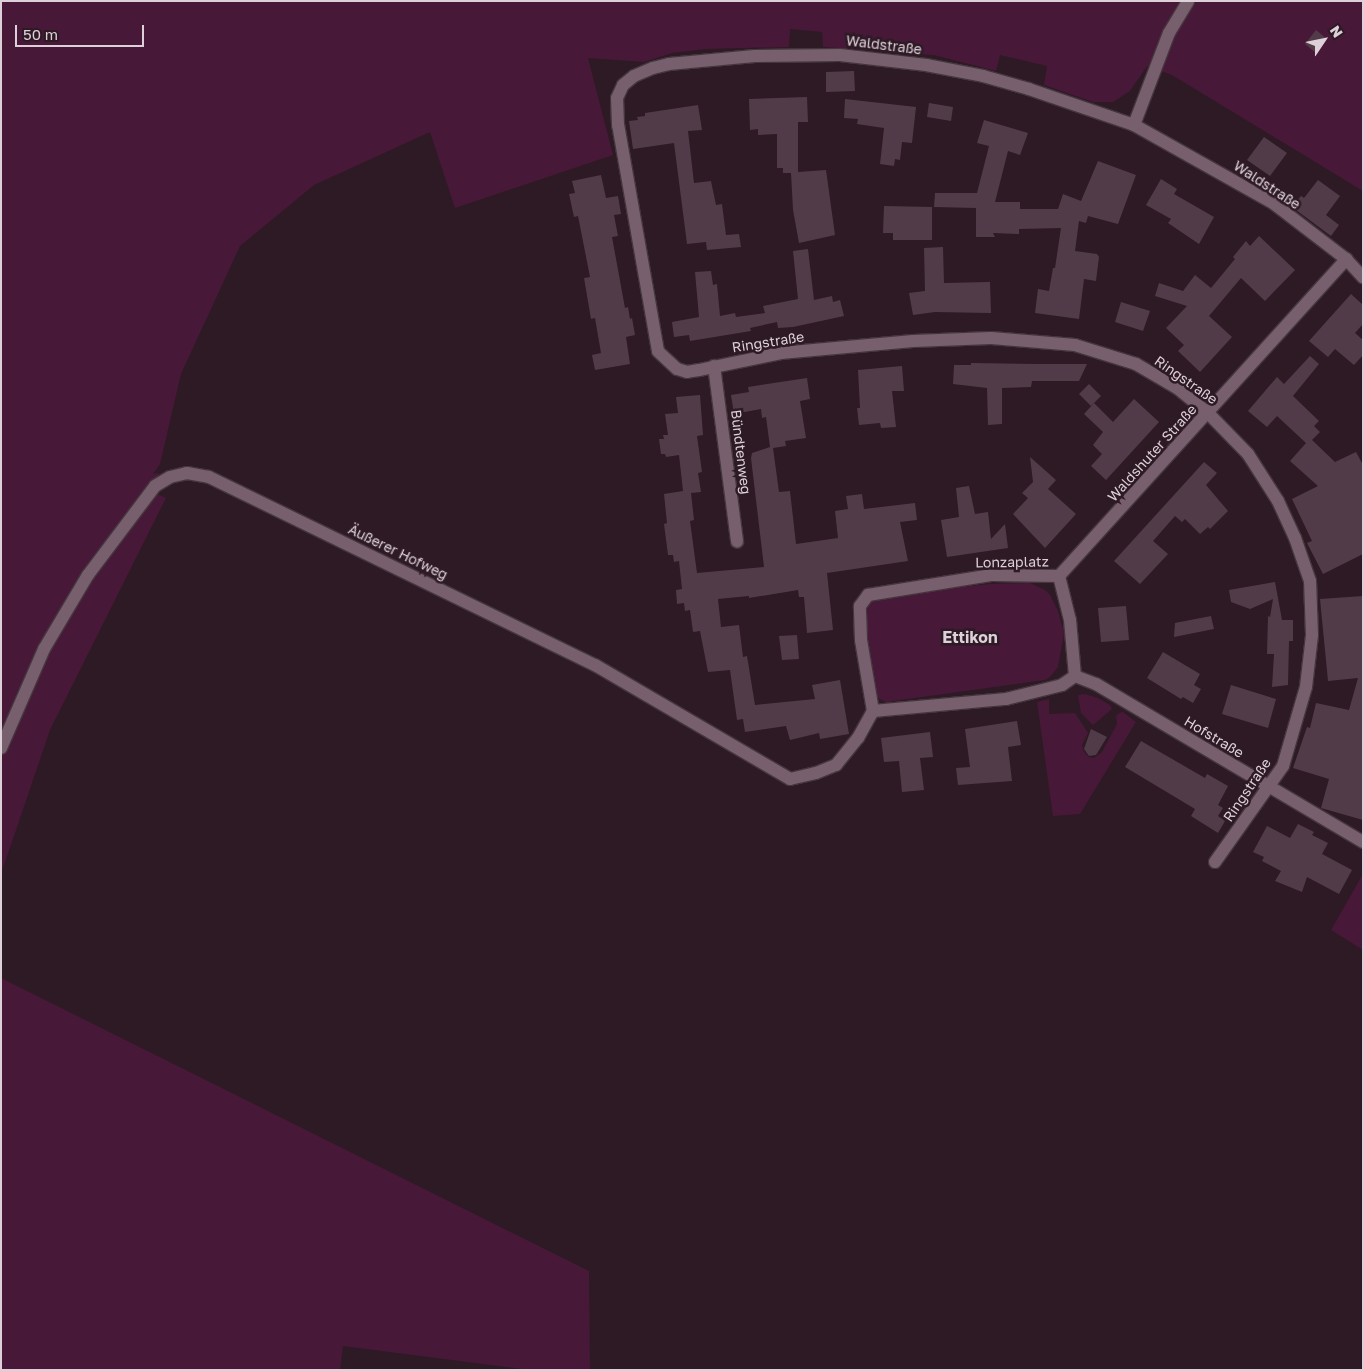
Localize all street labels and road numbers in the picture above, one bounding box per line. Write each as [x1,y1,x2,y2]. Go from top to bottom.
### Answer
street label: Waldstraße [845,32,923,58]
street label: Waldstraße [1230,157,1304,213]
street label: Ringstraße [731,328,805,356]
street label: Ringstraße [1151,352,1221,408]
street label: Waldshuter Straße [1104,401,1200,505]
street label: Bündtenweg [727,409,755,495]
street label: Äußerer Hofweg [346,521,450,583]
street label: Lonzaplatz [975,553,1049,571]
street label: Hofstraße [1181,713,1247,761]
street label: Ringstraße [1220,755,1274,825]

